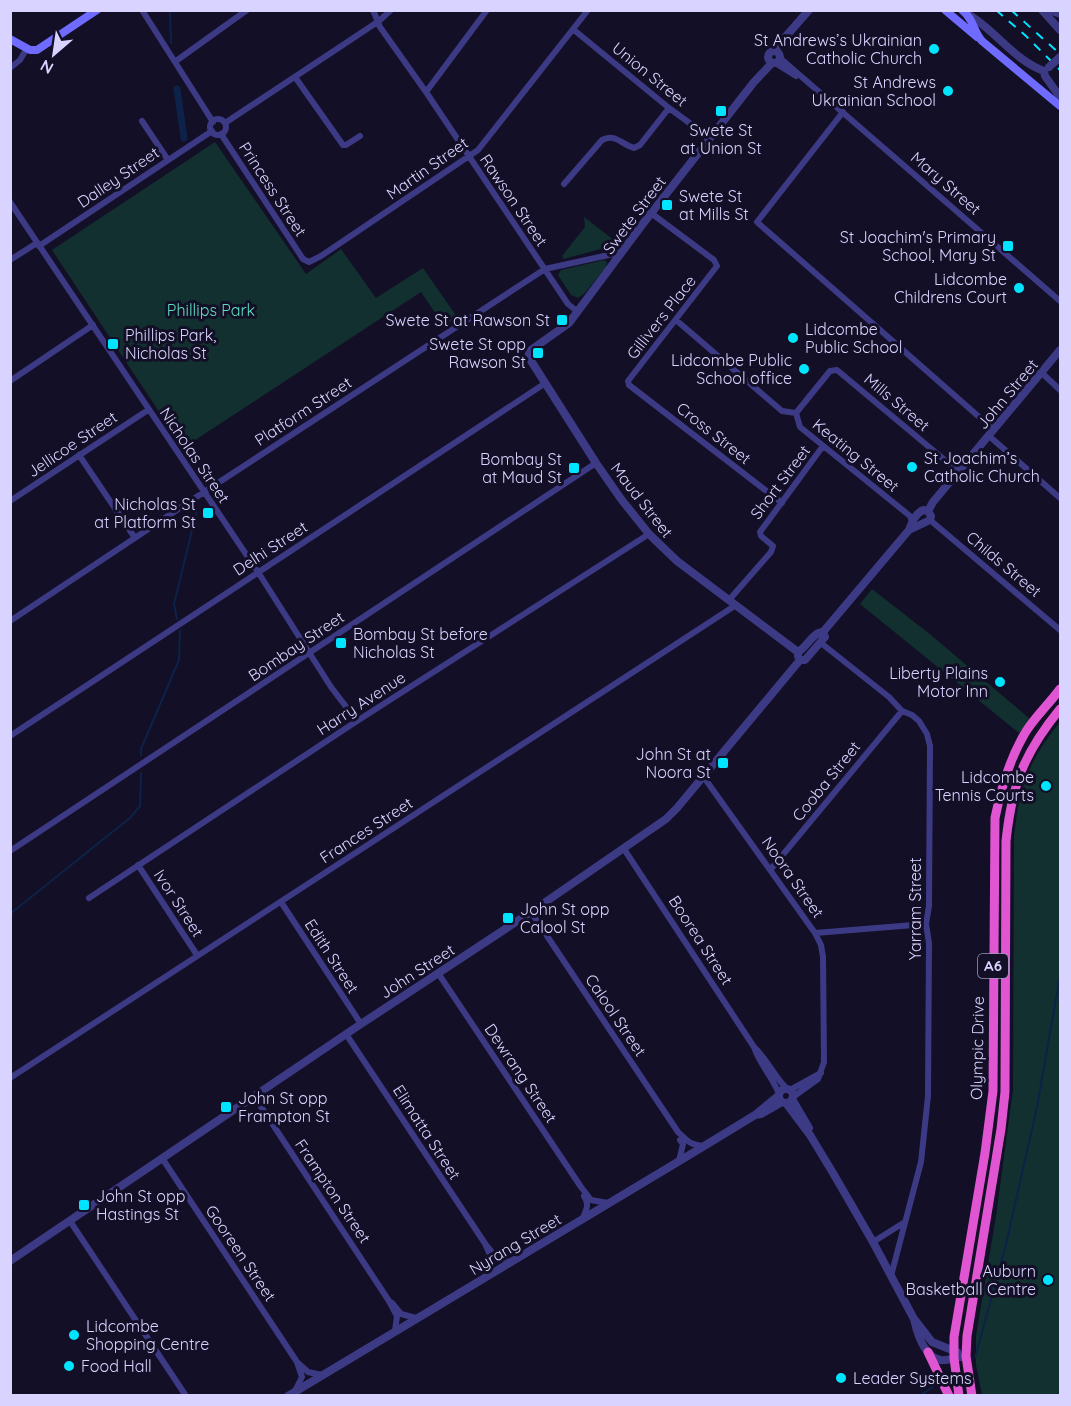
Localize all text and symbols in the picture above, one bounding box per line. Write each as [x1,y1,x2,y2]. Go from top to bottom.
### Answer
north arrow [24,24,84,84]
place label: St Andrews’s Ukrainian Catholic Church [754,30,922,68]
street label: Union Street [608,38,692,110]
marker: St Andrews’s Ukrainian Catholic Church [927,42,941,56]
text: N [37,56,57,79]
place label: St Andrews Ukrainian School [812,72,936,110]
marker: St Andrews Ukrainian School [941,84,955,98]
marker: Swete St at Union St [714,104,728,118]
place label: Swete St at Union St [680,120,762,158]
street label: Martin Street [382,132,472,204]
street label: Princess Street [235,138,311,240]
street label: Dalley Street [73,142,163,212]
street label: Mary Street [907,147,985,219]
street label: Rawson Street [476,150,552,250]
street label: Swete Street [598,172,670,258]
place label: Swete St at Mills St [679,186,749,224]
marker: Swete St at Mills St [660,198,674,212]
place label: St Joachim's Primary School, Mary St [840,227,996,265]
marker: St Joachim's Primary School, Mary St [1001,239,1015,253]
place label: Lidcombe Childrens Court [894,269,1007,307]
street label: Gillivers Place [622,271,700,363]
marker: Lidcombe Childrens Court [1012,281,1026,295]
park label: Phillips Park [167,300,255,320]
place label: Swete St at Rawson St [385,310,550,330]
marker: Swete St at Rawson St [555,313,569,327]
place label: Lidcombe Public School [805,319,902,357]
place label: Phillips Park, Nicholas St [125,325,216,363]
marker: Lidcombe Public School [786,331,800,345]
place label: Swete St opp Rawson St [429,334,526,372]
marker: Phillips Park, Nicholas St [106,337,120,351]
marker: Swete St opp Rawson St [531,346,545,360]
place label: Lidcombe Public School office [671,350,792,388]
street label: John Street [972,355,1042,433]
marker: Lidcombe Public School office [797,362,811,376]
street label: Mills Street [860,369,934,435]
street label: Platform Street [251,372,355,450]
street label: Cross Street [673,398,755,468]
street label: Nicholas Street [156,403,234,507]
street label: Jellicoe Street [23,407,121,481]
street label: Keating Street [809,414,903,496]
street label: Short Street [746,441,814,523]
place label: St Joachim’s Catholic Church [924,448,1040,486]
place label: Bombay St at Maud St [480,449,562,487]
street label: Maud Street [607,459,677,541]
marker: St Joachim’s Catholic Church [905,460,919,474]
marker: Bombay St at Maud St [567,461,581,475]
place label: Nicholas St at Platform St [94,494,196,532]
marker: Nicholas St at Platform St [201,506,215,520]
street label: Delhi Street [229,516,311,580]
street label: Childs Street [962,527,1046,601]
street label: Bombay Street [244,607,348,685]
place label: Bombay St before Nicholas St [353,624,488,662]
marker: Bombay St before Nicholas St [334,636,348,650]
place label: Liberty Plains Motor Inn [889,663,988,701]
street label: Harry Avenue [313,667,409,739]
marker: Liberty Plains Motor Inn [993,675,1007,689]
street label: Cooba Street [788,737,864,825]
place label: John St at Noora St [636,744,711,782]
marker: John St at Noora St [716,756,730,770]
place label: Lidcombe Tennis Courts [935,767,1034,805]
marker: Lidcombe Tennis Courts [1039,779,1053,793]
street label: Frances Street [316,793,416,867]
street label: Noora Street [758,832,828,922]
street label: Yarram Street [905,858,925,960]
street label: Ivor Street [150,866,208,940]
street label: Boorea Street [665,892,737,988]
place label: John St opp Calool St [520,899,609,937]
marker: John St opp Calool St [501,911,515,925]
street label: Edith Street [301,915,363,997]
street label: John Street [376,939,458,1003]
road number: A6 [978,954,1008,978]
street label: Calool Street [581,970,651,1060]
street label: Olympic Drive [966,996,988,1100]
street label: Dewrang Street [480,1019,562,1127]
street label: Elimatta Street [389,1081,465,1183]
place label: John St opp Frampton St [238,1088,330,1126]
marker: John St opp Frampton St [219,1100,233,1114]
street label: Frampton Street [291,1135,375,1247]
place label: John St opp Hastings St [96,1186,185,1224]
marker: John St opp Hastings St [77,1198,91,1212]
street label: Gooreen Street [201,1201,281,1305]
street label: Nyrang Street [465,1209,565,1279]
place label: Auburn Basketball Centre [906,1261,1036,1299]
marker: Auburn Basketball Centre [1041,1273,1055,1287]
place label: Lidcombe Shopping Centre [86,1316,209,1354]
marker: Lidcombe Shopping Centre [67,1328,81,1342]
place label: Food Hall [81,1356,152,1376]
marker: Food Hall [62,1359,76,1373]
place label: Leader Systems [853,1368,971,1388]
marker: Leader Systems [834,1371,848,1385]

